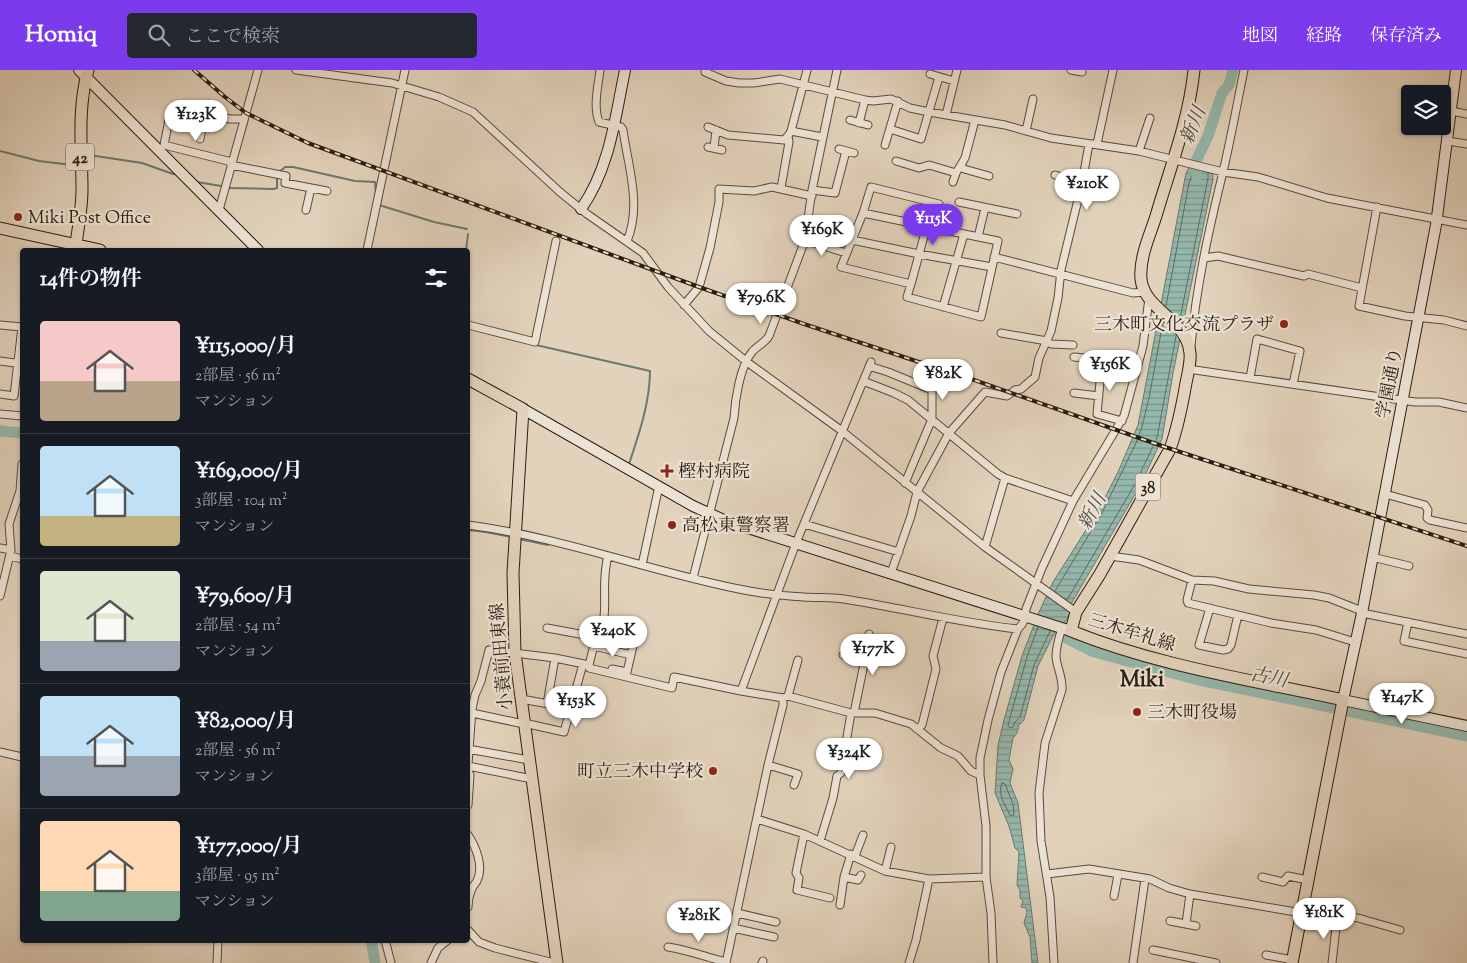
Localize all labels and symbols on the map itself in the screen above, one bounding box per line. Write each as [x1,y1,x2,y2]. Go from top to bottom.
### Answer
pin: ¥123K [161,100,231,142]
water label: 新川 [1175,101,1215,149]
road number: 42 [66,144,94,170]
pin: ¥210K [1052,168,1122,211]
pin: ¥115K [898,204,968,246]
place label: Miki Post Office [28,206,151,232]
marker: Miki Post Office [12,211,24,223]
pin: ¥169K [787,214,857,257]
pin: ¥79.6K [720,282,802,325]
place label: 三木町文化交流プラザ [1094,313,1274,339]
marker: 三木町文化交流プラザ [1278,318,1290,330]
street label: 学園通り [1371,346,1411,421]
pin: ¥156K [1075,350,1145,392]
pin: ¥82K [913,358,973,401]
place label: 樫村病院 [678,460,750,486]
marker: 樫村病院 [660,464,674,478]
road number: 38 [1136,474,1160,501]
water label: 新川 [1072,487,1115,535]
place label: 高松東警察署 [682,514,790,540]
marker: 高松東警察署 [666,519,678,531]
street label: 小蓑前田東線 [485,602,521,712]
street label: 三木牟礼線 [1085,608,1178,660]
pin: ¥240K [578,616,648,658]
pin: ¥177K [838,634,908,676]
water label: 古川 [1247,661,1292,696]
district label: Miki [1120,665,1165,697]
pin: ¥147K [1367,682,1437,725]
pin: ¥153K [541,686,611,728]
place label: 三木町役場 [1147,701,1237,727]
marker: 三木町役場 [1131,706,1143,718]
pin: ¥324K [814,738,884,780]
place label: 町立三木中学校 [577,760,703,786]
marker: 町立三木中学校 [707,765,719,777]
pin: ¥181K [1289,898,1359,940]
pin: ¥281K [664,900,734,943]

